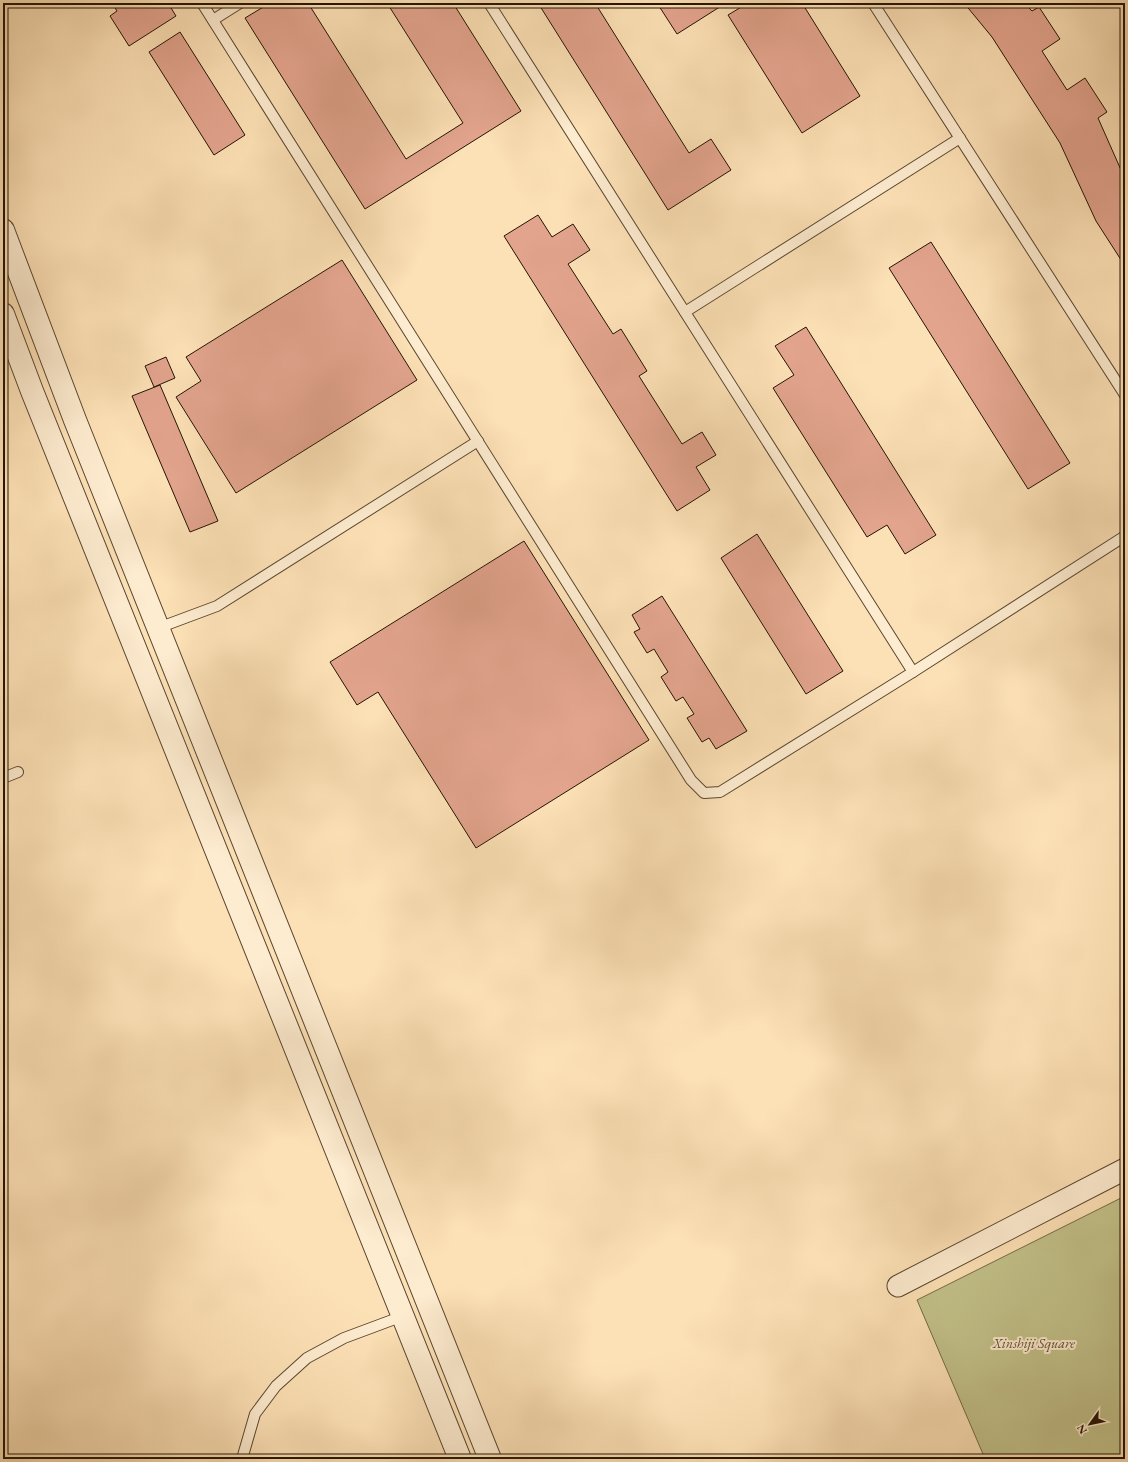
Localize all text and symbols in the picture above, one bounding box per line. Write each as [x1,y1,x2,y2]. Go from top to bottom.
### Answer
park label: Xinshiji Square [992,1334,1075,1353]
north arrow [1070,1404,1110,1444]
text: N [1073,1422,1090,1437]

